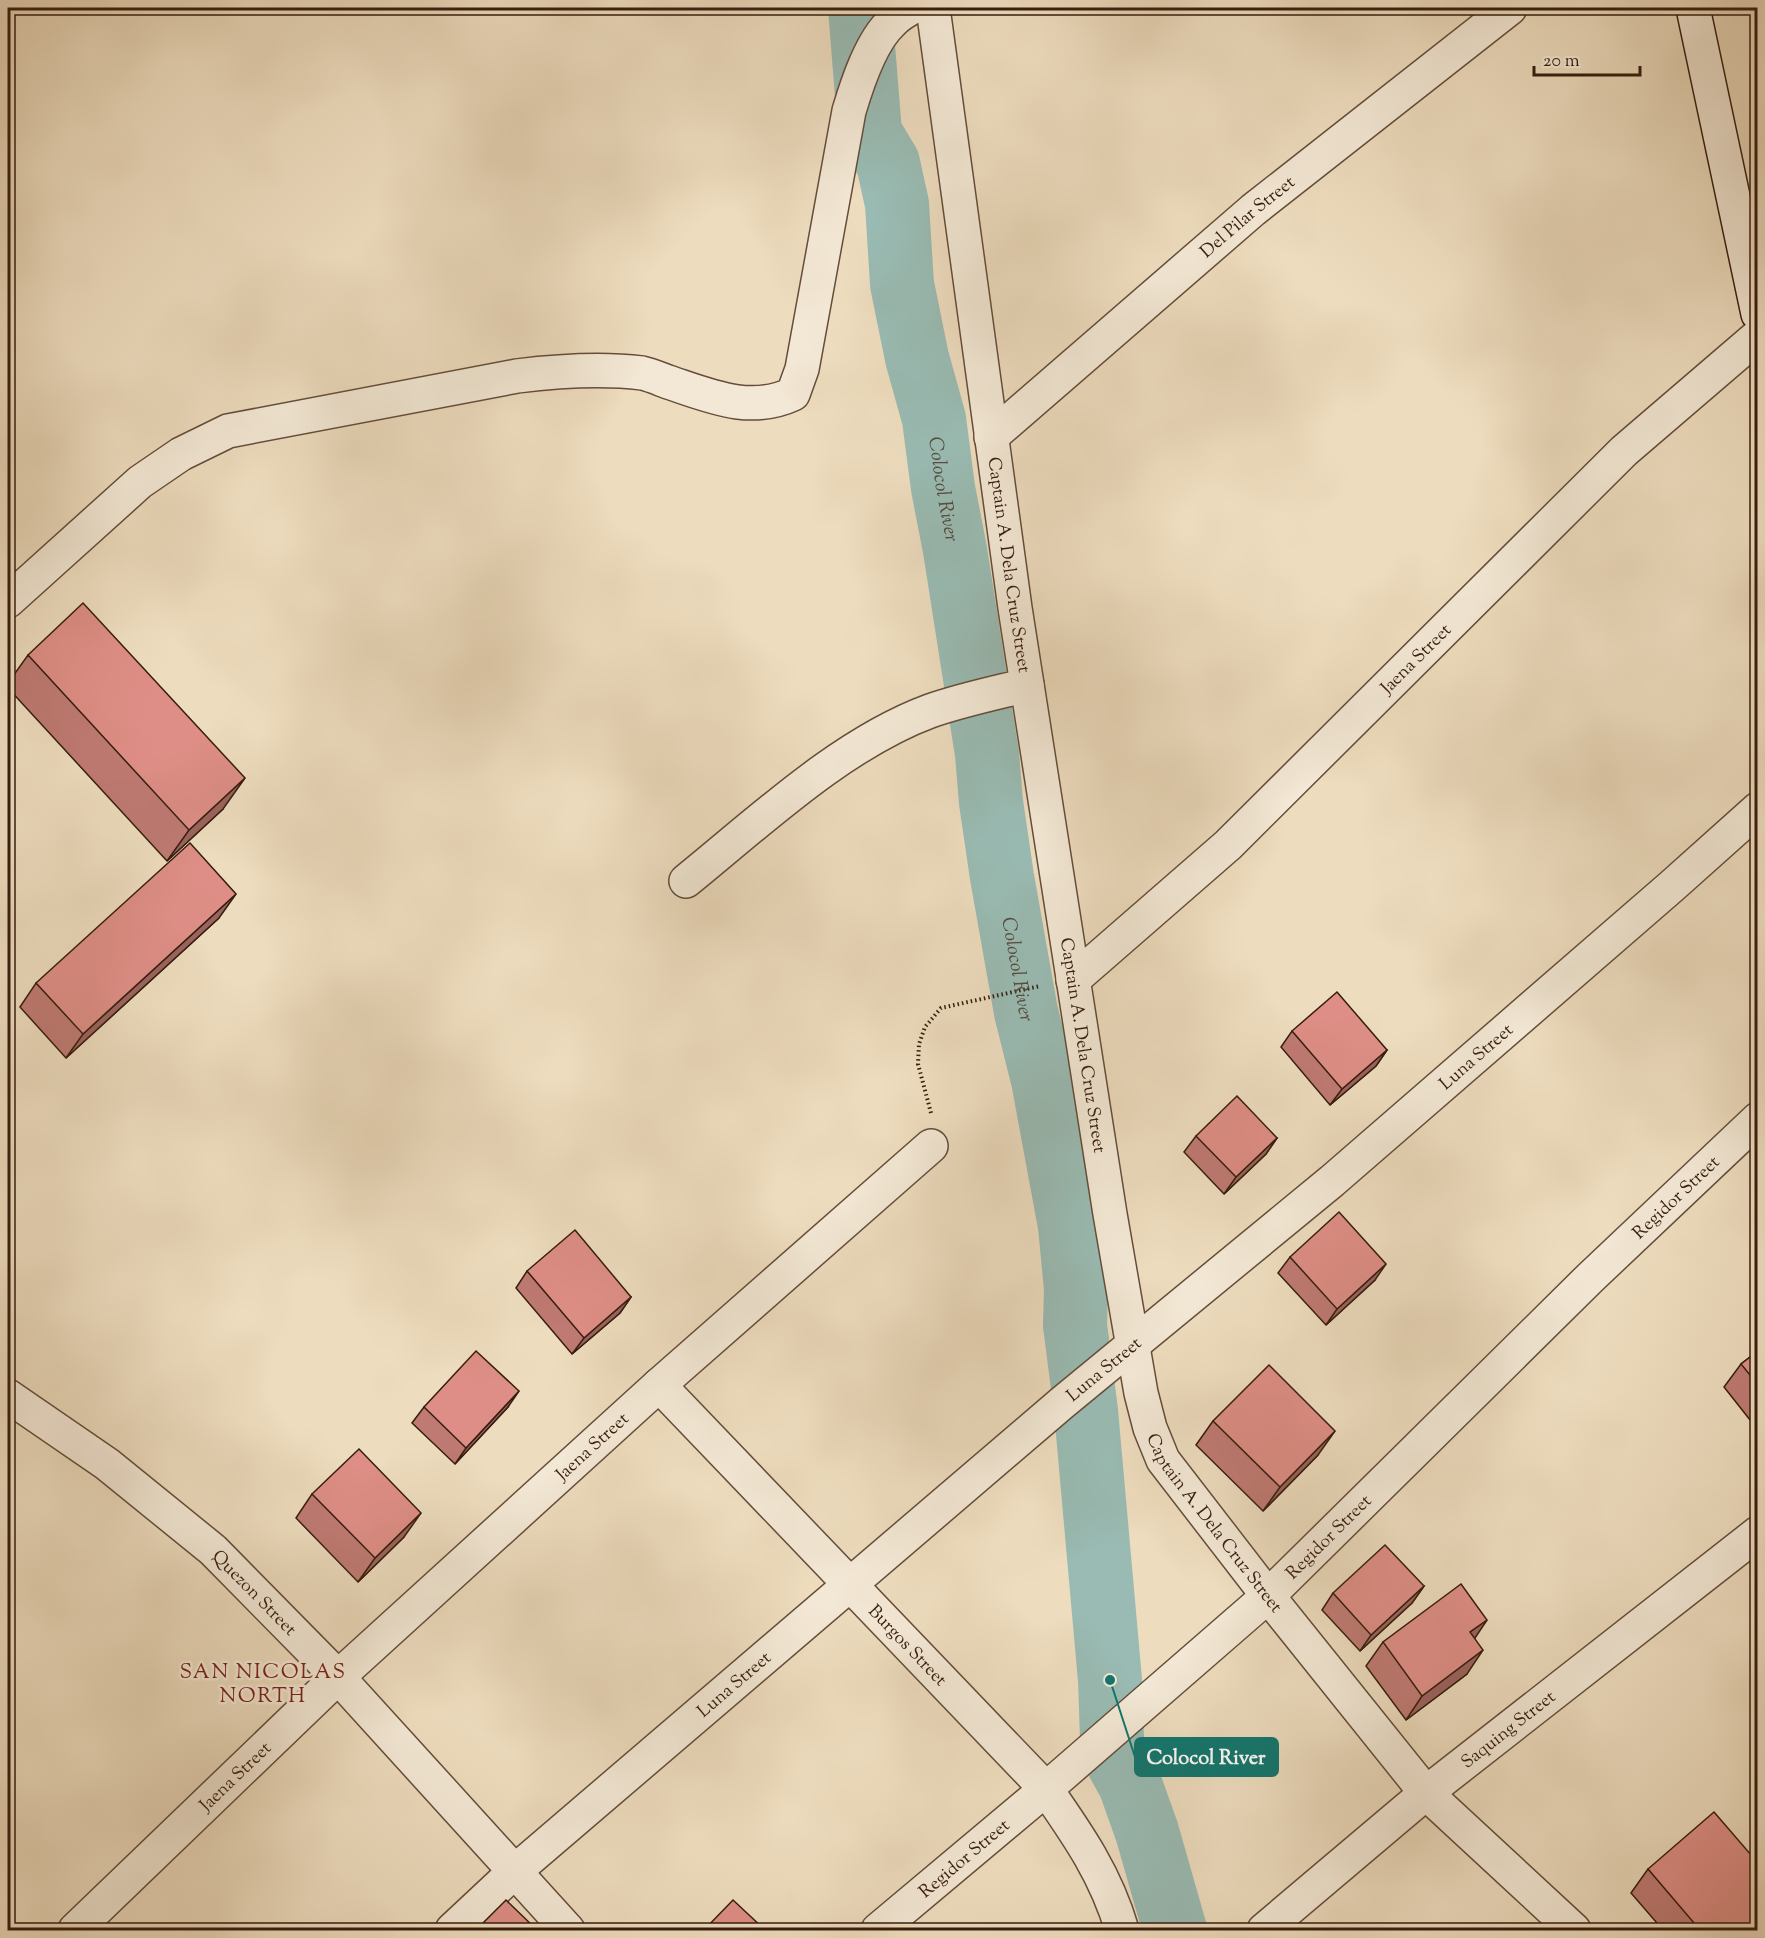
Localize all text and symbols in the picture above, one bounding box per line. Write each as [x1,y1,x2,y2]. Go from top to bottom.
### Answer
scale bar [1534,39,1640,77]
text: 20 m [1543,49,1580,75]
street label: Del Pilar Street [1195,171,1301,265]
water label: Colocol River [919,435,965,544]
street label: Captain A. Dela Cruz Street [979,455,1036,675]
street label: Jaena Street [1375,619,1458,702]
water label: Colocol River [992,915,1040,1025]
street label: Captain A. Dela Cruz Street [1052,936,1111,1155]
street label: Luna Street [1434,1018,1520,1097]
street label: Regidor Street [1628,1151,1726,1246]
street label: Luna Street [1062,1332,1148,1409]
street label: Jaena Street [550,1407,636,1489]
street label: Captain A. Dela Cruz Street [1138,1430,1288,1619]
street label: Regidor Street [1281,1490,1378,1586]
street label: Quezon Street [205,1545,302,1643]
street label: Burgos Street [861,1600,952,1693]
street label: Luna Street [692,1646,778,1725]
district label: SAN NICOLAS NORTH [179,1658,347,1712]
street label: Saquing Street [1456,1685,1562,1776]
street label: Jaena Street [194,1737,278,1819]
callout: Colocol River [1135,1738,1278,1776]
text: Colocol River [1146,1745,1266,1774]
street label: Regidor Street [914,1814,1016,1905]

